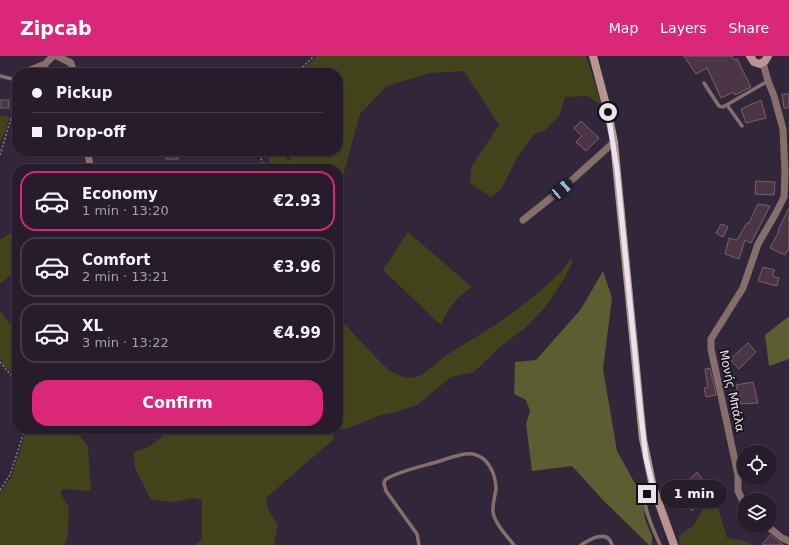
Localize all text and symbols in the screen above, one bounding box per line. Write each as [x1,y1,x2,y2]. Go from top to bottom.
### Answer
text: Zipcab [20,17,92,39]
text: Map [609,20,638,36]
text: Layers [660,20,707,36]
text: Share [729,20,769,36]
text: Pickup [56,84,112,102]
route start [599,103,617,121]
text: Drop-off [56,123,126,141]
car [549,177,575,201]
icon: car [34,183,70,219]
text: Economy [82,185,158,203]
text: €2.93 [274,192,321,210]
text: 1 min · 13:20 [82,203,169,218]
icon: car [34,249,70,285]
text: Comfort [82,251,150,269]
text: €3.96 [274,258,321,276]
text: 2 min · 13:21 [82,269,169,284]
icon: car [34,315,70,351]
text: XL [82,317,103,335]
text: €4.99 [274,324,321,342]
text: 3 min · 13:22 [82,335,169,350]
street label: Μονής Μπάλα [716,349,748,433]
button: Confirm [32,380,323,426]
map controls [737,445,777,533]
button: locate [737,445,777,485]
callout: 1 min [661,480,727,508]
route end [638,485,656,503]
text: 1 min [674,486,714,501]
button: layers [737,493,777,533]

